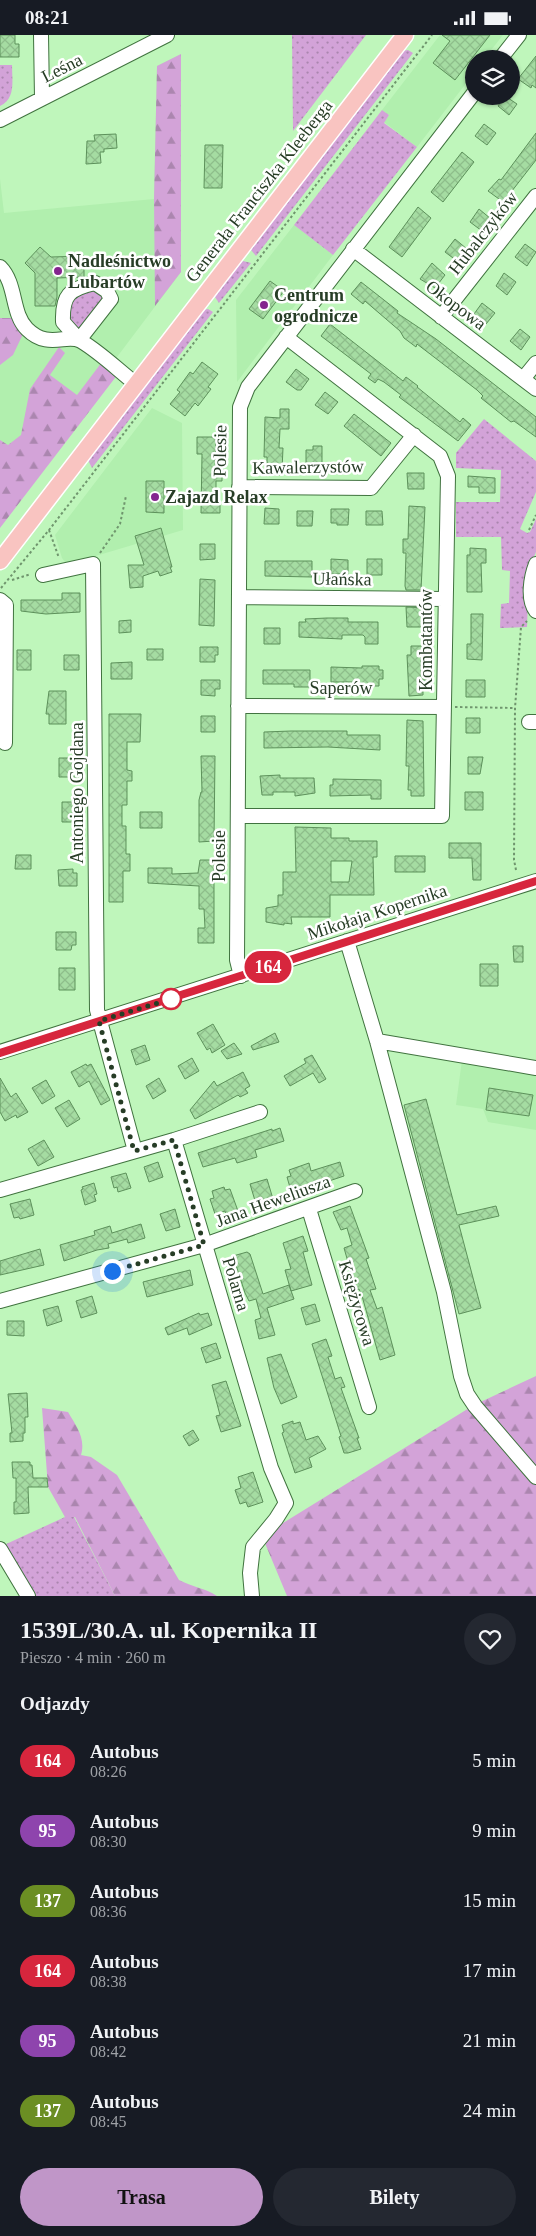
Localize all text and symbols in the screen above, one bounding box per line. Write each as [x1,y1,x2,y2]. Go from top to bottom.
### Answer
text: 08:21 [25,7,69,28]
street label: Leśna [38,49,86,87]
map controls [465,50,520,105]
button: layers [465,50,520,105]
street label: Generała Franciszka Kleeberga [182,96,336,286]
street label: Hubalczyków [444,187,522,279]
place label: Nadleśnictwo Lubartów [68,251,171,292]
marker: Nadleśnictwo Lubartów [52,265,64,277]
street label: Okopowa [422,276,490,334]
place label: Centrum ogrodnicze [274,285,358,326]
marker: Centrum ogrodnicze [258,299,270,311]
street label: Polesie [210,425,230,477]
street label: Kawalerzystów [252,456,364,478]
place label: Zajazd Relax [165,487,268,507]
marker: Zajazd Relax [149,491,161,503]
street label: Ułańska [312,568,372,590]
street label: Kombatantów [416,589,436,691]
street label: Saperów [310,678,372,698]
street label: Antoniego Gojdana [67,722,87,864]
street label: Polesie [209,830,229,882]
street label: Mikołaja Kopernika [305,880,449,944]
line badge: 164 [239,951,297,983]
text: 164 [255,957,282,977]
unlabelled marker [160,988,182,1010]
street label: Jana Heweliusza [213,1171,333,1231]
street label: Polarna [218,1255,254,1313]
street label: Księżycowa [335,1258,379,1348]
your location [100,1259,125,1284]
button: heart [464,1613,516,1665]
text: 1539L/30.A. ul. Kopernika II [20,1617,317,1643]
text: Pieszo · 4 min · 260 m [20,1649,166,1666]
text: Odjazdy [20,1693,90,1714]
text: Autobus [90,1741,159,1762]
text: 5 min [472,1750,516,1771]
text: 164 [34,1751,61,1771]
text: 08:26 [90,1763,126,1780]
text: Autobus [90,1811,159,1832]
text: 9 min [472,1820,516,1841]
text: 95 [39,1821,57,1841]
text: 08:30 [90,1833,126,1850]
text: Autobus [90,1881,159,1902]
text: 15 min [463,1890,516,1911]
text: 137 [34,1891,61,1911]
text: 08:36 [90,1903,126,1920]
text: Autobus [90,1951,159,1972]
text: 17 min [463,1960,516,1981]
text: 164 [34,1961,61,1981]
text: 08:38 [90,1973,126,1990]
text: Autobus [90,2021,159,2042]
text: 21 min [463,2030,516,2051]
text: 95 [39,2031,57,2051]
text: 08:42 [90,2043,126,2060]
text: Autobus [90,2091,159,2112]
text: 24 min [463,2100,516,2121]
text: 137 [34,2101,61,2121]
text: 08:45 [90,2113,126,2130]
button: Trasa [20,2168,263,2226]
button: Bilety [273,2168,516,2226]

